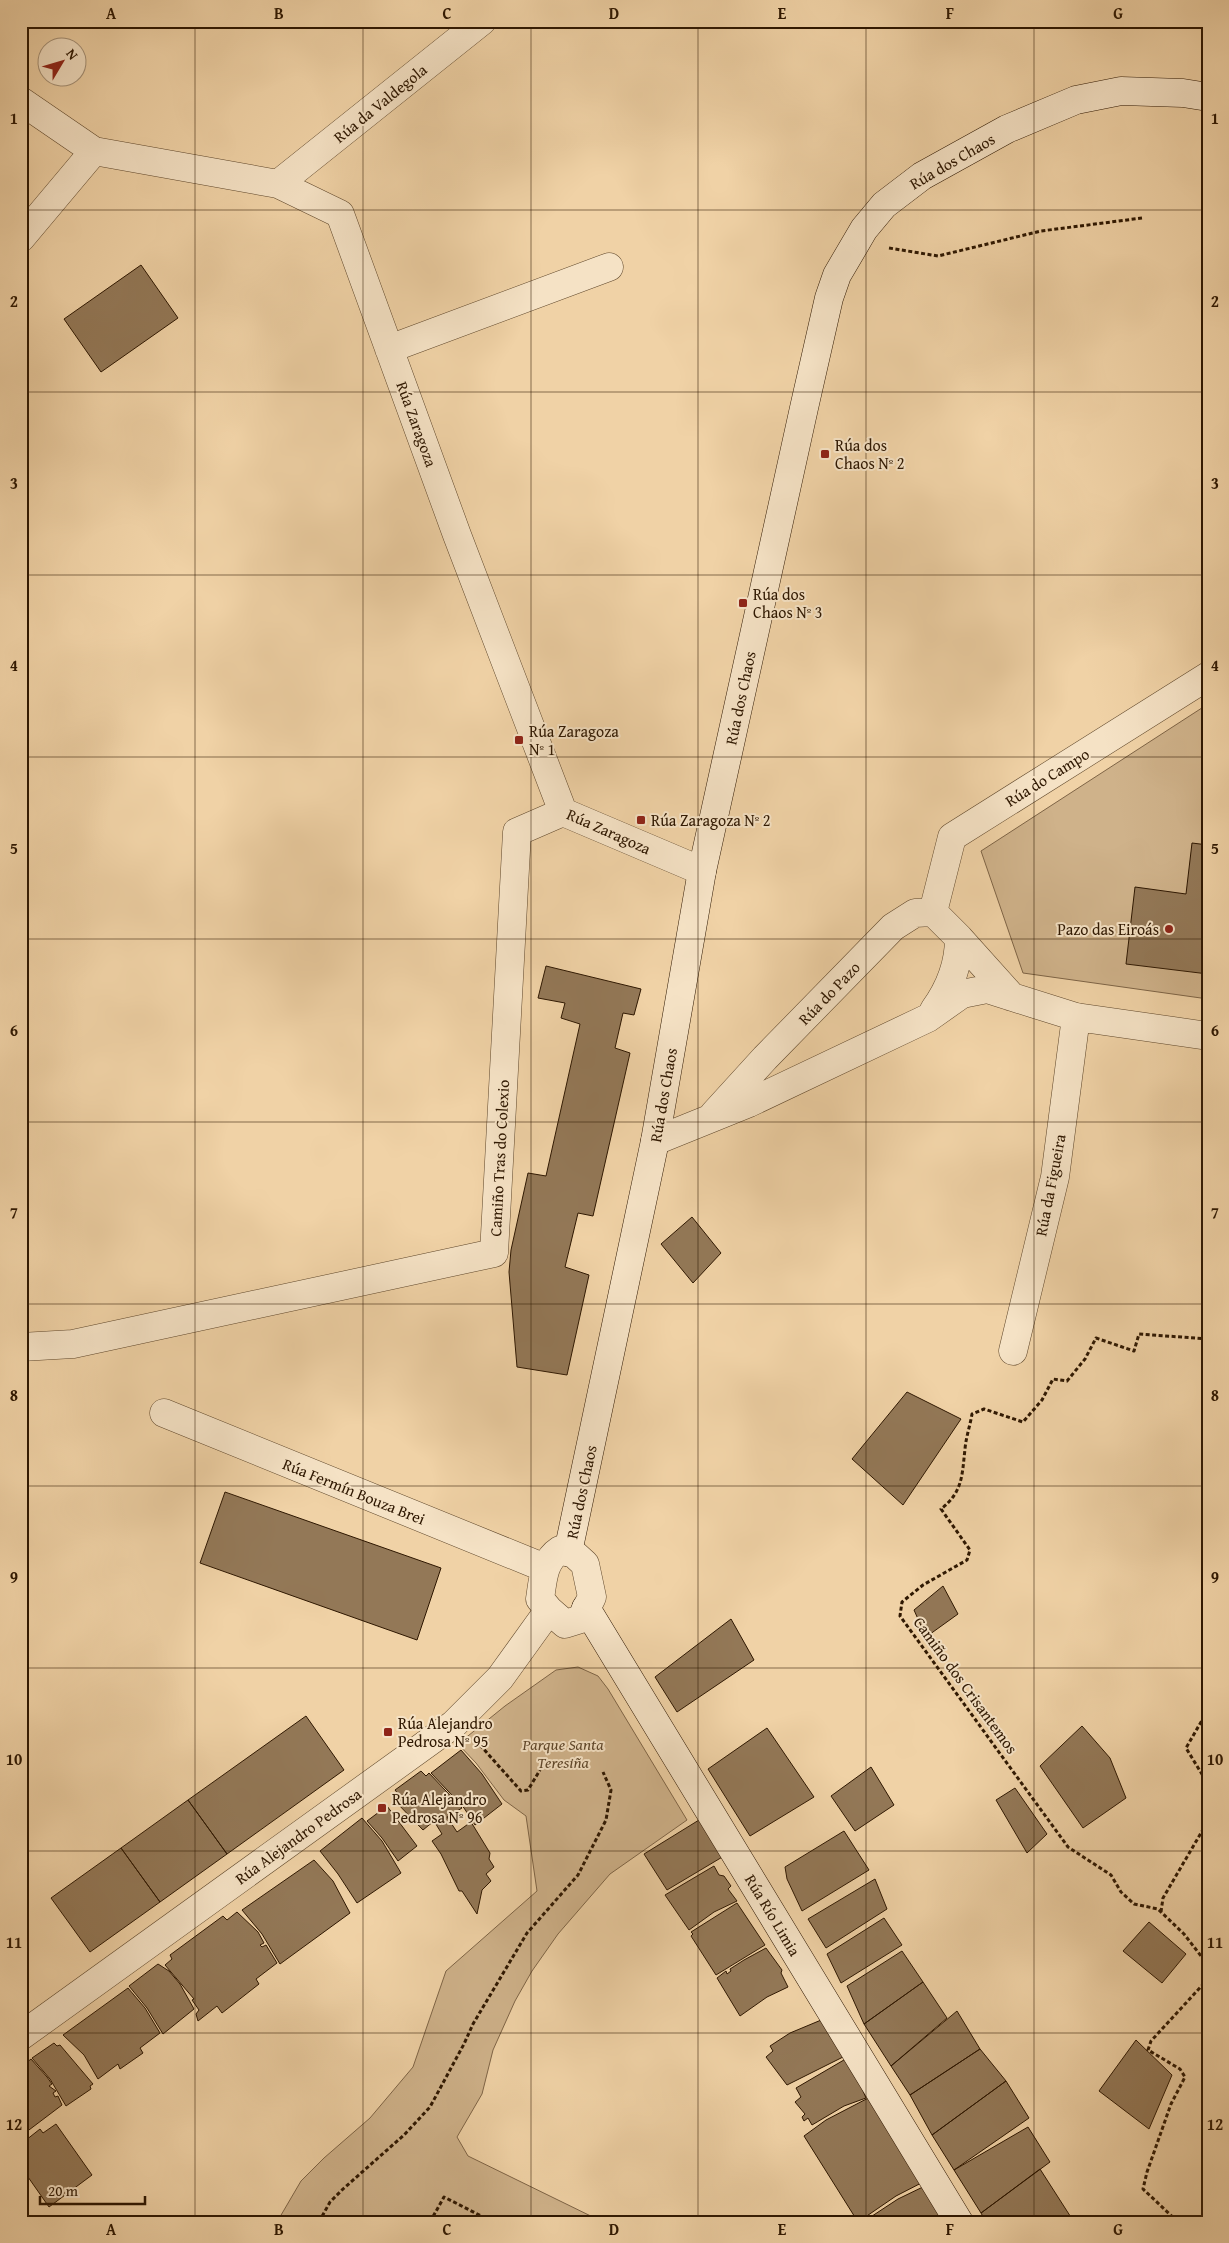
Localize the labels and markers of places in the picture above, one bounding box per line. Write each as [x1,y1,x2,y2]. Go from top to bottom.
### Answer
place label: Rúa dos Chaos Nº 2 [835,433,904,475]
marker: Rúa dos Chaos Nº 2 [819,448,831,460]
place label: Rúa dos Chaos Nº 3 [753,582,822,624]
marker: Rúa dos Chaos Nº 3 [737,597,749,609]
place label: Rúa Zaragoza Nº 1 [529,719,619,761]
marker: Rúa Zaragoza Nº 1 [513,734,525,746]
place label: Rúa Zaragoza Nº 2 [651,808,770,832]
marker: Rúa Zaragoza Nº 2 [635,814,647,826]
place label: Pazo das Eiroás [1057,917,1159,941]
marker: Pazo das Eiroás [1163,923,1175,935]
place label: Rúa Alejandro Pedrosa Nº 95 [398,1711,493,1753]
marker: Rúa Alejandro Pedrosa Nº 95 [382,1726,394,1738]
place label: Rúa Alejandro Pedrosa Nº 96 [392,1787,487,1829]
marker: Rúa Alejandro Pedrosa Nº 96 [376,1802,388,1814]

